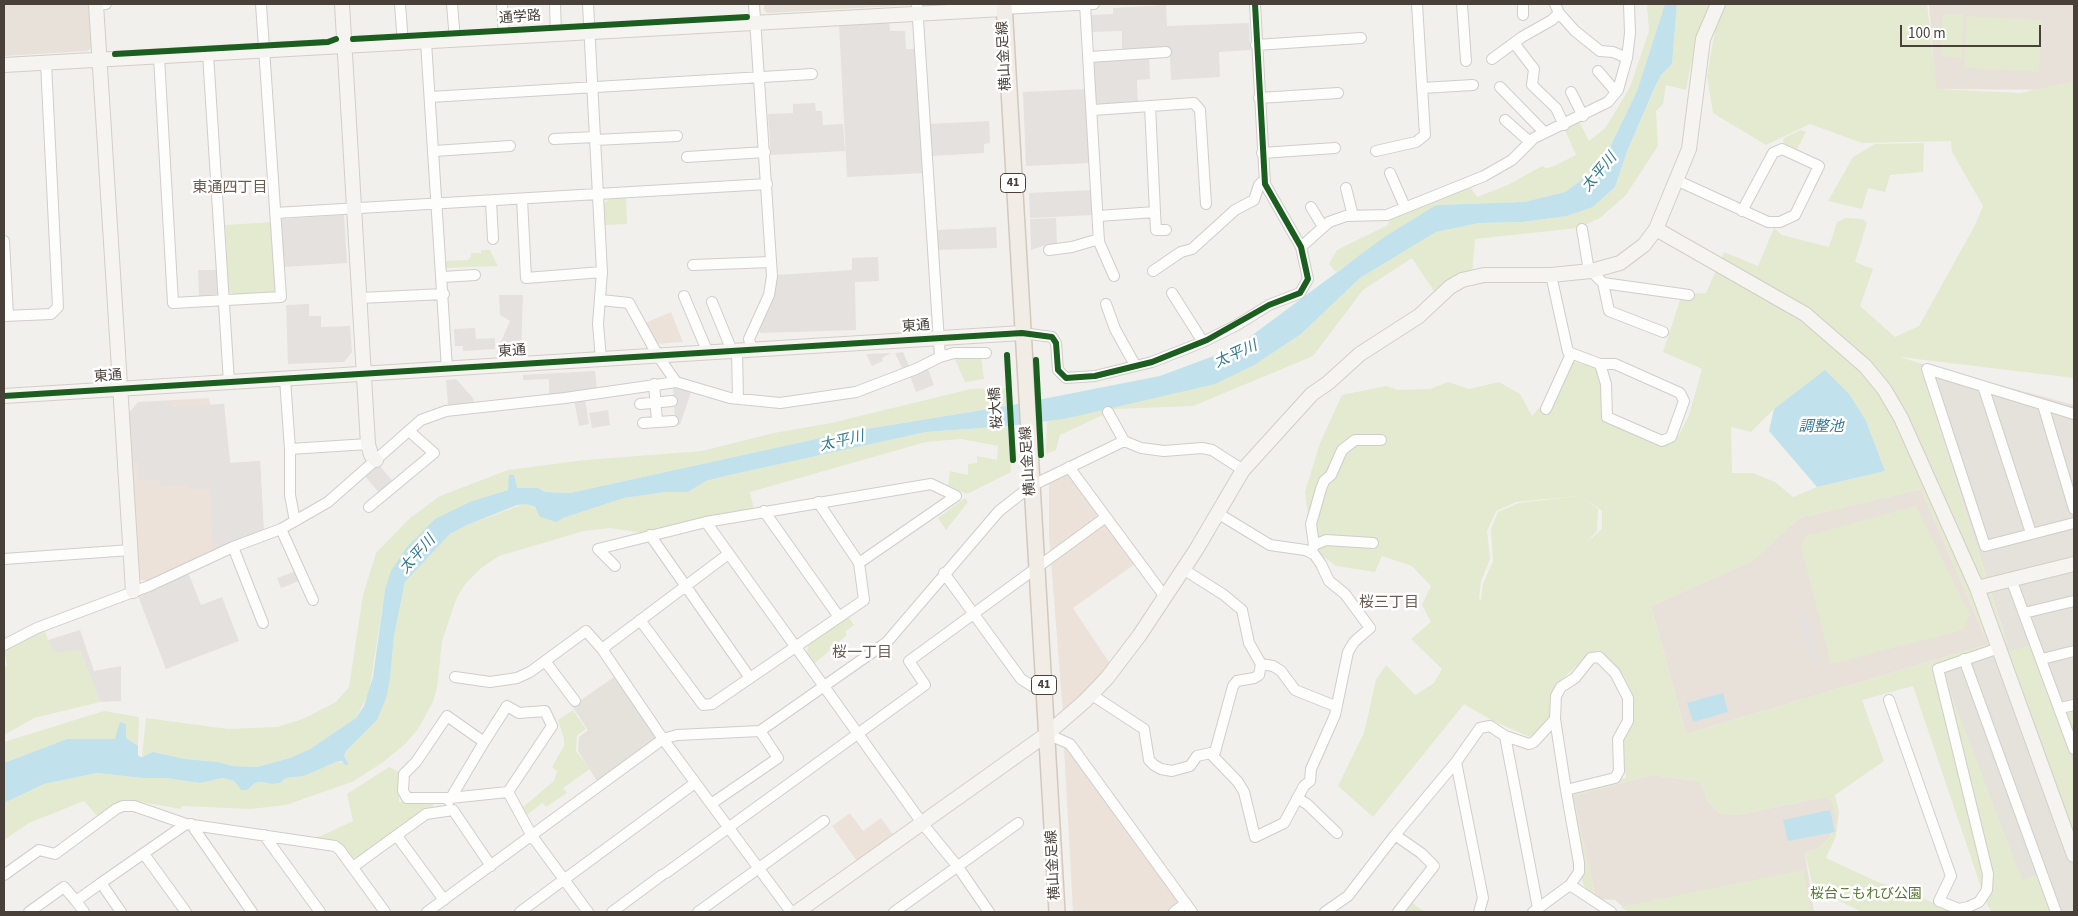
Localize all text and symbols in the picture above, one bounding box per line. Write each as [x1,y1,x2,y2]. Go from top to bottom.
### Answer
street label: 通学路 [498,8,542,28]
scale bar [1903,15,2044,47]
street label: 横山金足線 [995,21,1015,91]
text: 100 m [1908,23,1946,44]
water label: 太平川 [1579,150,1621,196]
road number: 41 [1000,174,1026,192]
district label: 東通四丁目 [193,180,267,198]
street label: 東通 [901,318,931,336]
water label: 太平川 [1212,338,1260,372]
street label: 東通 [497,343,527,361]
street label: 東通 [93,368,123,386]
street label: 桜大橋 [987,386,1007,430]
water label: 調整池 [1799,419,1843,437]
street label: 横山金足線 [1018,425,1040,497]
water label: 太平川 [818,428,866,456]
water label: 太平川 [396,532,440,578]
district label: 桜三丁目 [1359,595,1419,613]
district label: 桜一丁目 [832,645,892,663]
road number: 41 [1032,676,1056,694]
street label: 横山金足線 [1044,830,1064,900]
park label: 桜台こもれび公園 [1810,887,1922,903]

